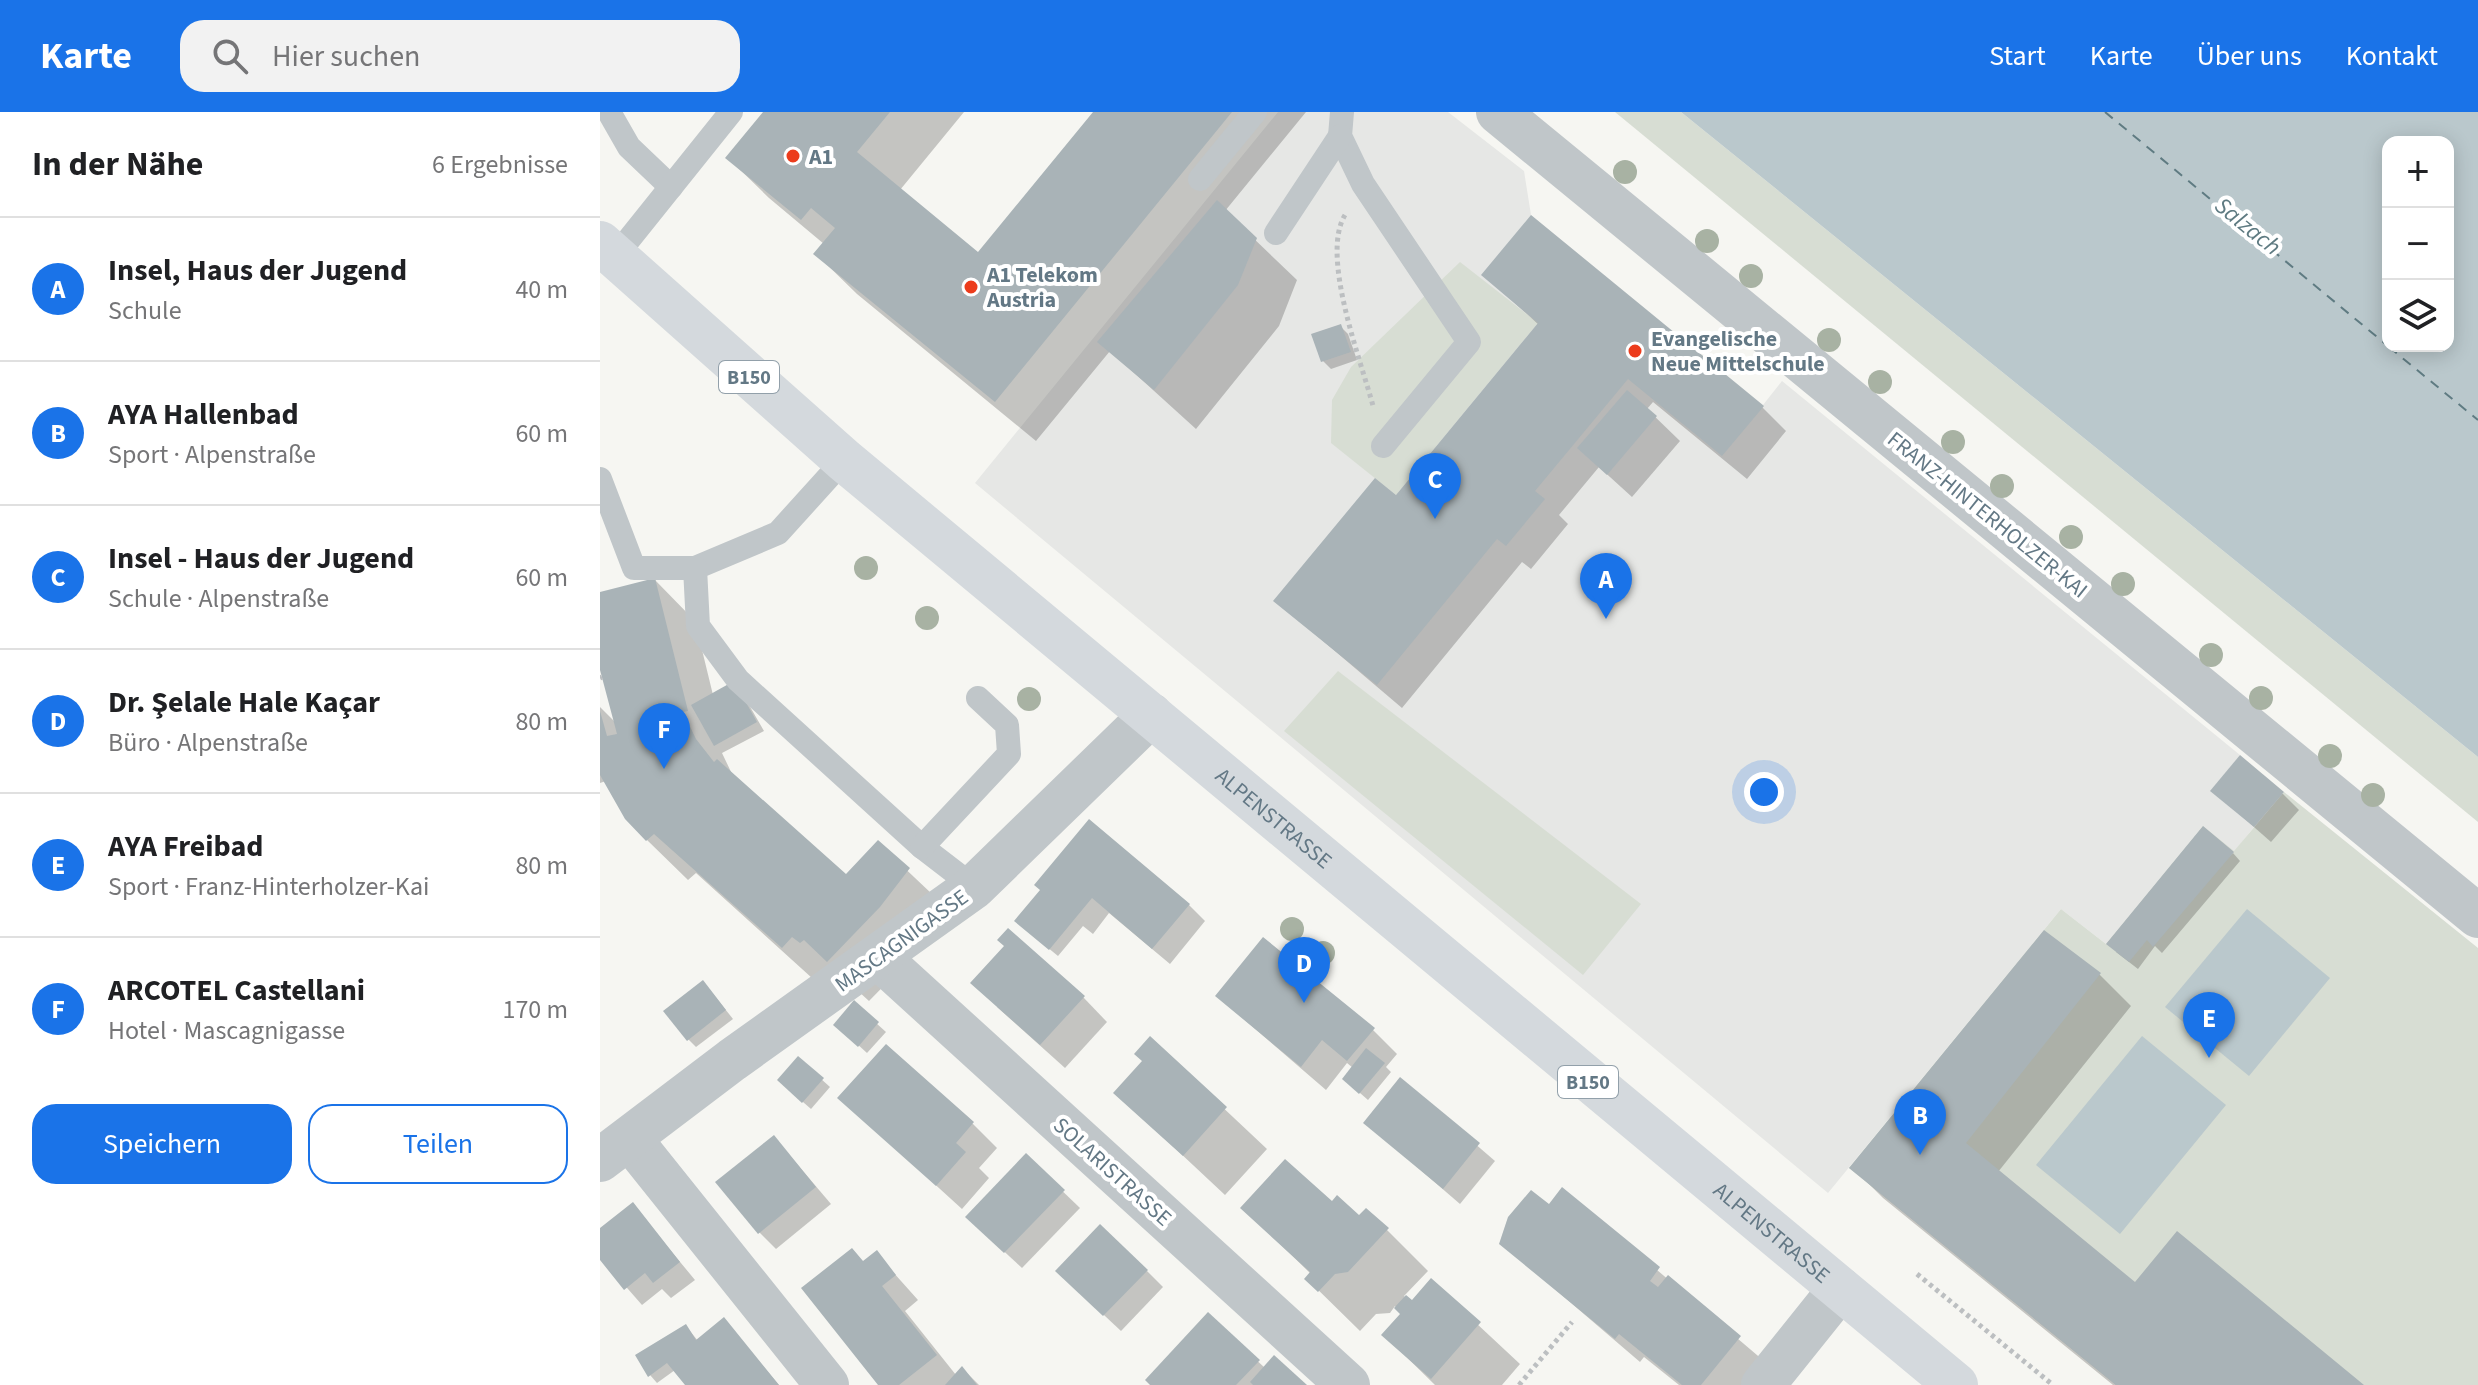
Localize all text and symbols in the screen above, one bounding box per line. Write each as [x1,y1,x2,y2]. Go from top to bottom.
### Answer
search box [180,20,740,92]
text: Karte [40,29,132,83]
icon: search [208,34,252,78]
text: Hier suchen [272,35,420,78]
text: Start [1989,36,2046,76]
text: Karte [2090,36,2153,76]
text: Über uns [2197,36,2302,76]
text: Kontakt [2346,36,2438,76]
map controls [2382,136,2454,352]
button: + [2382,136,2454,208]
text: In der Nähe [32,140,203,189]
place label: A1 [808,141,833,173]
text: 6 Ergebnisse [432,146,568,183]
marker: A1 [784,147,802,165]
water label: Salzach [2207,189,2288,264]
button: − [2382,208,2454,280]
text: Insel, Haus der Jugend [108,249,407,292]
place label: A1 Telekom Austria [986,259,1098,316]
text: A [51,271,65,308]
text: 40 m [515,271,568,308]
marker: A1 Telekom Austria [962,278,980,296]
button: layers [2382,280,2454,352]
text: Schule [108,292,182,329]
place label: Evangelische Neue Mittelschule [1651,323,1825,380]
marker: Evangelische Neue Mittelschule [1626,342,1644,360]
road number: B150 [719,361,779,393]
text: AYA Hallenbad [108,393,299,436]
text: B [50,415,66,452]
text: 60 m [515,415,568,452]
street label: FRANZ-HINTERHOLZER-KAI [1880,424,2094,606]
text: Sport · Alpenstraße [108,436,316,473]
pin: C [1409,453,1461,519]
text: Insel - Haus der Jugend [108,537,414,580]
pin: A [1580,553,1632,619]
text: C [50,559,66,596]
text: 60 m [515,559,568,596]
text: Schule · Alpenstraße [108,580,329,617]
text: Dr. Şelale Hale Kaçar [108,681,380,724]
text: D [50,703,66,740]
text: 80 m [515,703,568,740]
pin: F [638,703,690,769]
text: Büro · Alpenstraße [108,724,308,761]
street label: ALPENSTRASSE [1208,760,1339,877]
your location [1744,772,1784,812]
text: AYA Freibad [108,825,263,868]
text: E [51,847,65,884]
text: 80 m [515,847,568,884]
text: Sport · Franz-Hinterholzer-Kai [108,868,429,905]
street label: MASCAGNIGASSE [828,881,975,1000]
pin: D [1278,937,1330,1003]
text: ARCOTEL Castellani [108,969,365,1012]
text: F [51,991,65,1028]
text: 170 m [502,991,568,1028]
pin: E [2183,992,2235,1058]
text: Hotel · Mascagnigasse [108,1012,345,1049]
road number: B150 [1558,1066,1618,1098]
pin: B [1894,1089,1946,1155]
button: Speichern [32,1104,292,1184]
button: Teilen [308,1104,568,1184]
street label: SOLARISTRASSE [1046,1110,1179,1234]
street label: ALPENSTRASSE [1706,1175,1837,1291]

